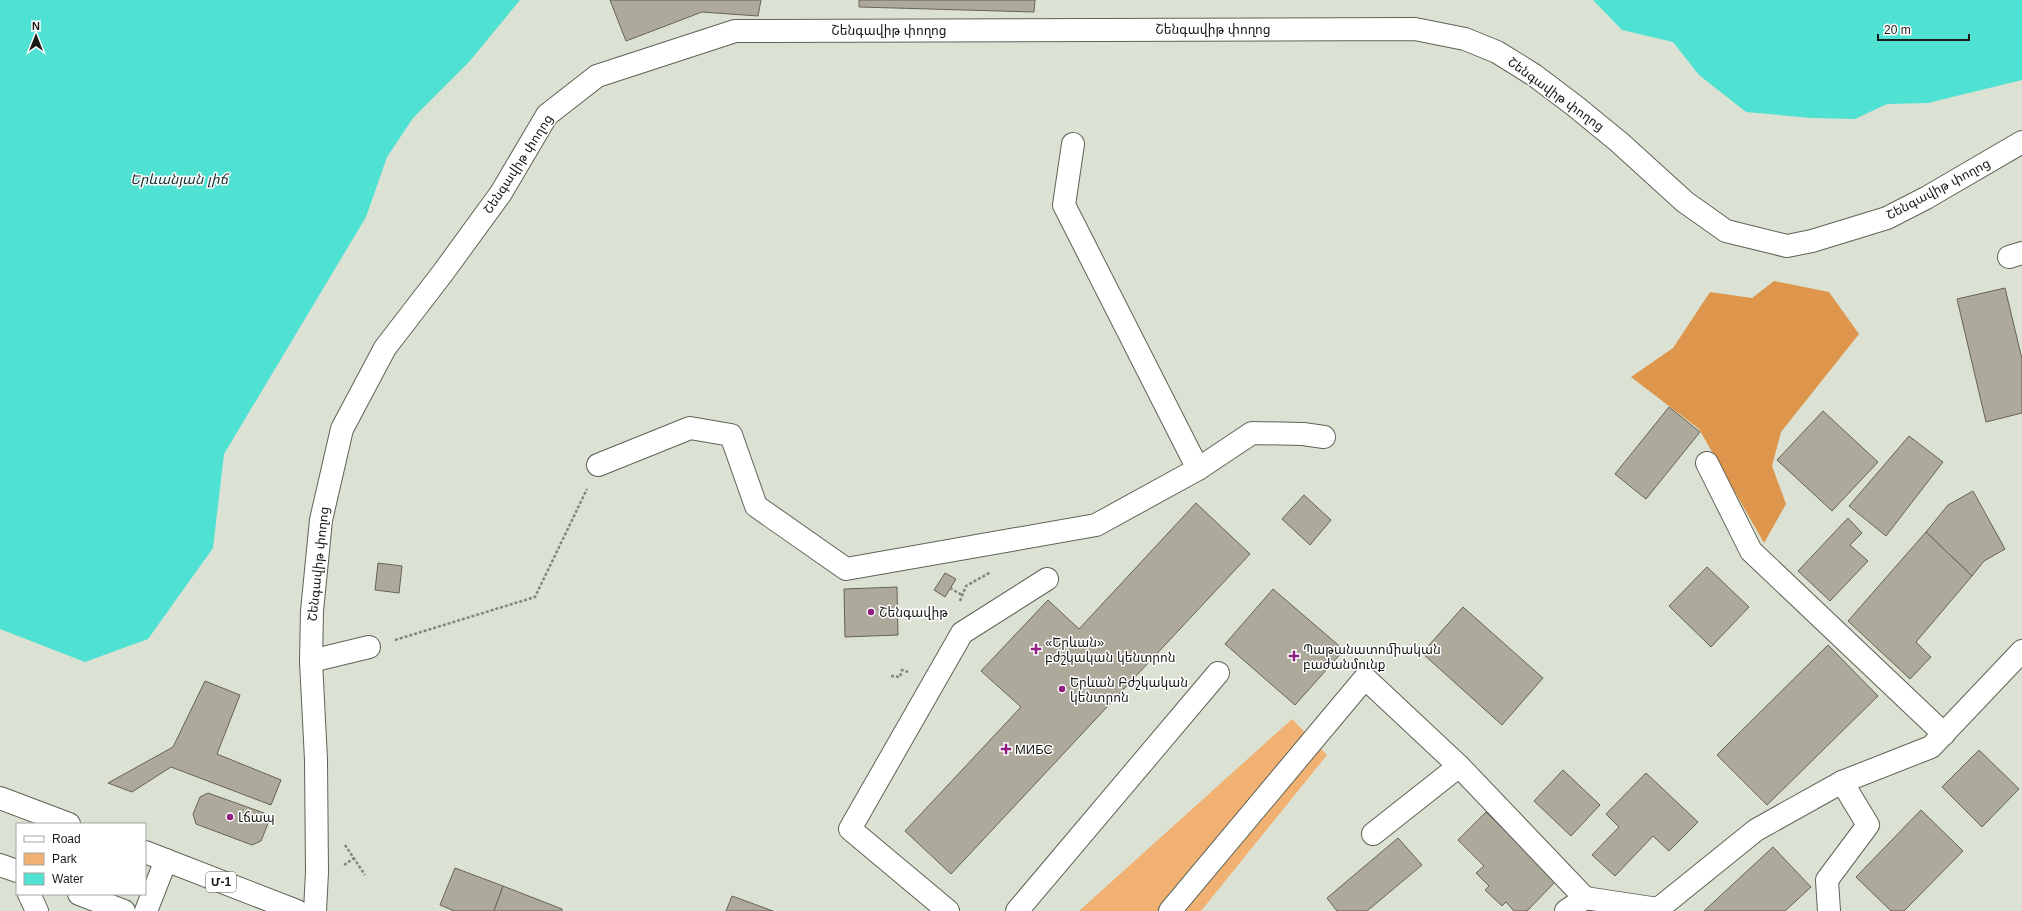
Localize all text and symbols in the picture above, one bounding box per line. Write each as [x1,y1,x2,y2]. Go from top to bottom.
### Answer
north arrow [16,16,56,56]
scale bar [1878,16,1969,42]
text: N [32,20,40,32]
street label: Շենգավիթ փողոց [1155,22,1271,37]
street label: Շենգավիթ փողոց [831,23,947,38]
text: 20 m [1884,23,1911,37]
street label: Շենգավիթ փողոց [1505,54,1607,134]
street label: Շենգավիթ փողոց [480,112,556,216]
street label: Շենգավիթ փողոց [1884,155,1992,223]
water label: Երևանյան լիճ [130,171,230,188]
street label: Շենգավիթ փողոց [305,506,331,622]
place label: Շենգավիթ [879,605,948,620]
marker: Շենգավիթ [866,607,876,617]
place label: «Երևան» բժշկական կենտրոն [1045,635,1176,665]
place label: Պաթանատոմիական բաժանմունք [1303,642,1441,672]
marker: «Երևան» բժշկական կենտրոն [1030,643,1042,655]
marker: Պաթանատոմիական բաժանմունք [1288,650,1300,662]
place label: Երևան Բժշկական կենտրոն [1070,675,1188,705]
marker: Երևան Բժշկական կենտրոն [1057,684,1067,694]
place label: МИБС [1015,742,1053,757]
marker: МИБС [1000,743,1012,755]
place label: Լճապ [238,810,275,825]
marker: Լճապ [225,812,235,822]
legend [16,823,146,895]
text: Road [52,832,81,846]
text: Park [52,852,78,866]
text: Water [52,872,84,886]
road number: Մ-1 [206,872,236,892]

